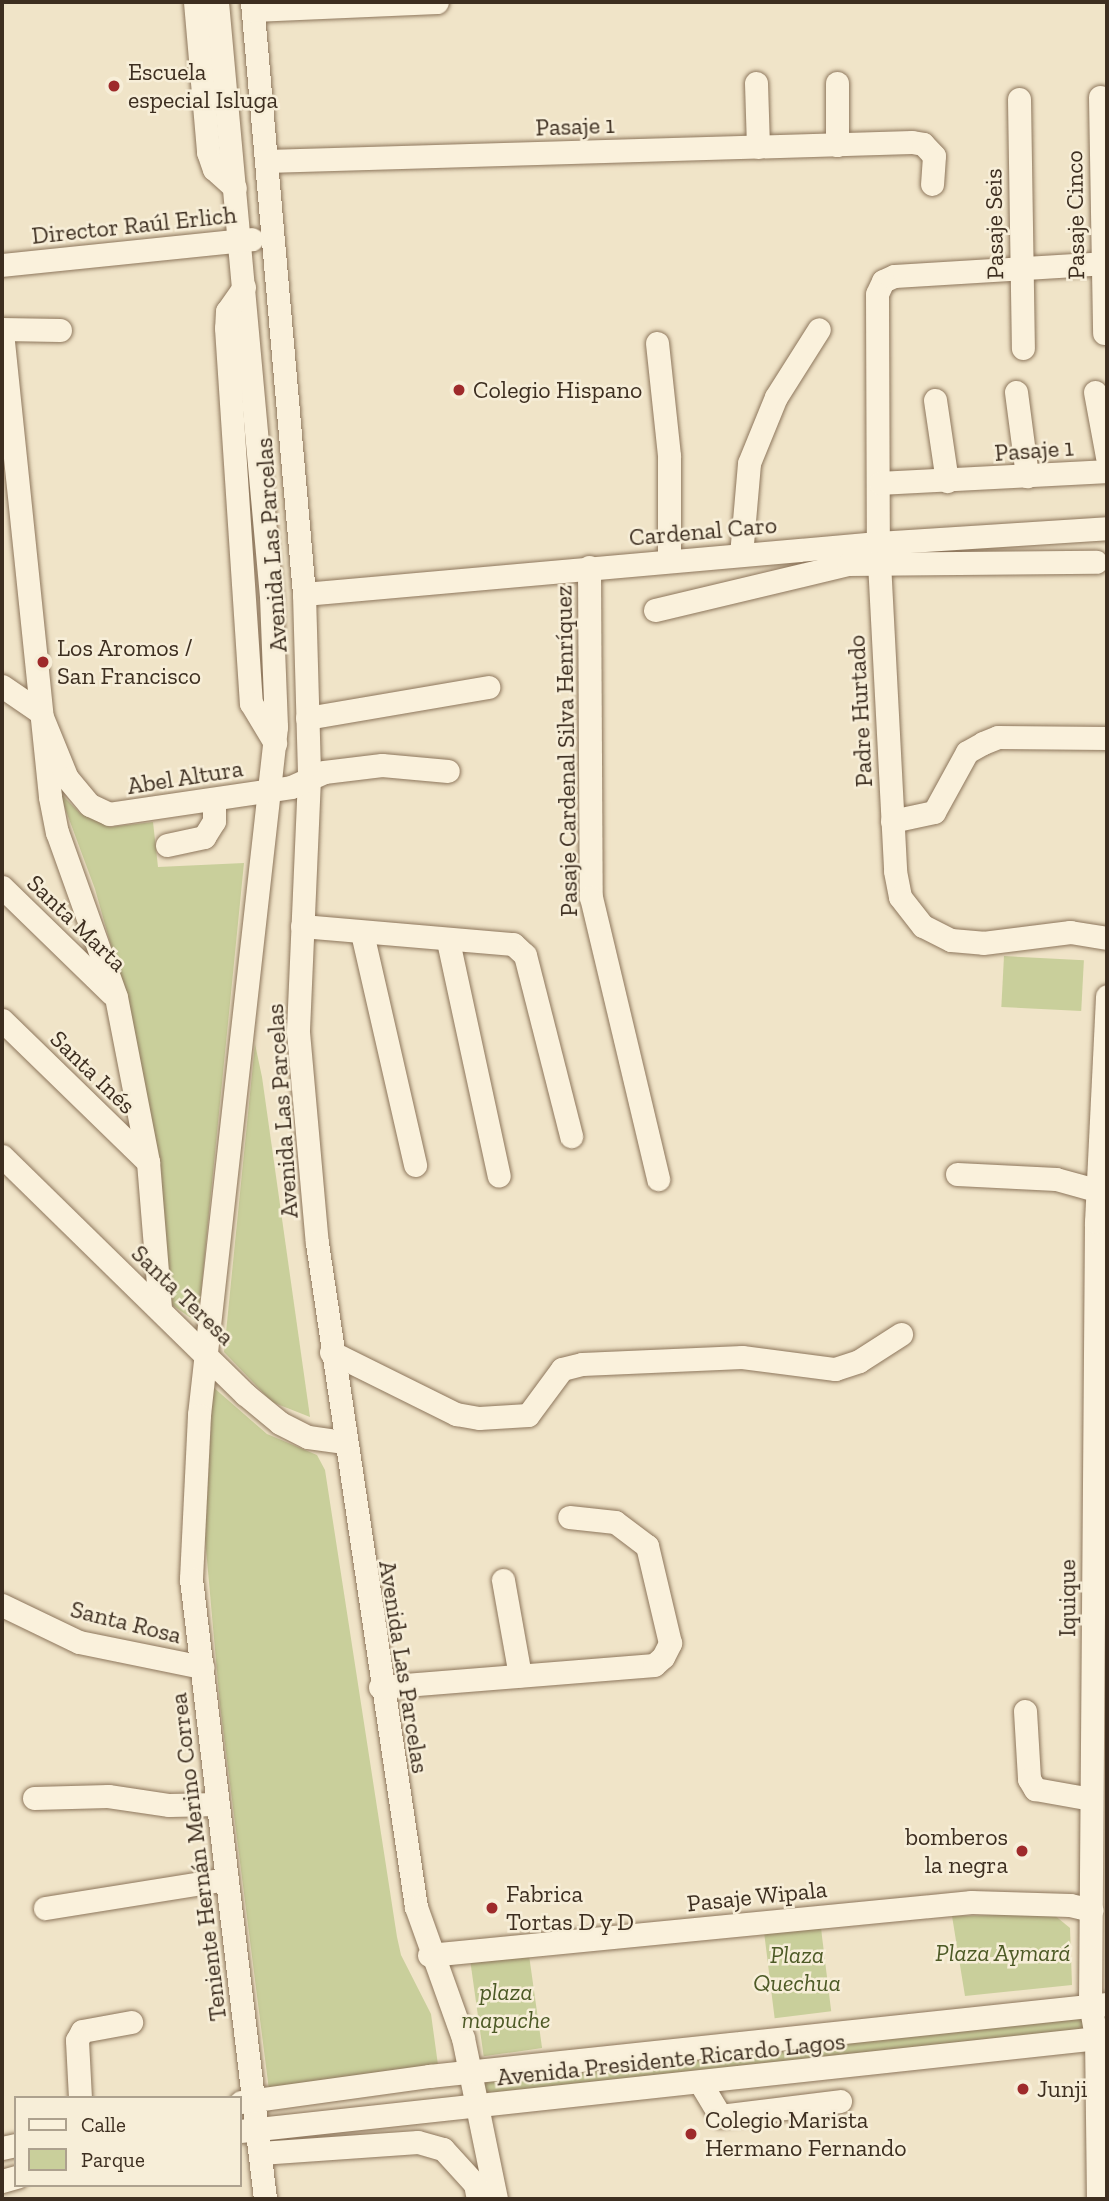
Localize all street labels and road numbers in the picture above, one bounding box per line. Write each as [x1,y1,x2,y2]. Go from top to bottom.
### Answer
street label: Pasaje 1 [535,110,615,142]
street label: Pasaje Cinco [1059,150,1091,280]
street label: Pasaje Seis [979,168,1009,280]
street label: Director Raúl Erlich [30,200,238,250]
street label: Pasaje 1 [993,433,1075,467]
street label: Avenida Las Parcelas [249,437,293,653]
street label: Cardenal Caro [628,510,778,552]
street label: Pasaje Cardenal Silva Henríquez [549,585,583,917]
street label: Padre Hurtado [842,634,878,788]
street label: Abel Altura [125,754,245,800]
street label: Santa Marta [21,868,133,978]
street label: Avenida Las Parcelas [260,1003,304,1219]
street label: Santa Inés [44,1024,142,1120]
street label: Santa Teresa [125,1239,241,1351]
street label: Avenida Las Parcelas [373,1559,435,1775]
street label: Iquique [1053,1559,1081,1637]
street label: Santa Rosa [68,1594,184,1650]
street label: Teniente Hernán Merino Correa [164,1691,232,2023]
street label: Pasaje Wipala [685,1874,829,1918]
street label: Avenida Presidente Ricardo Lagos [495,2026,847,2092]

